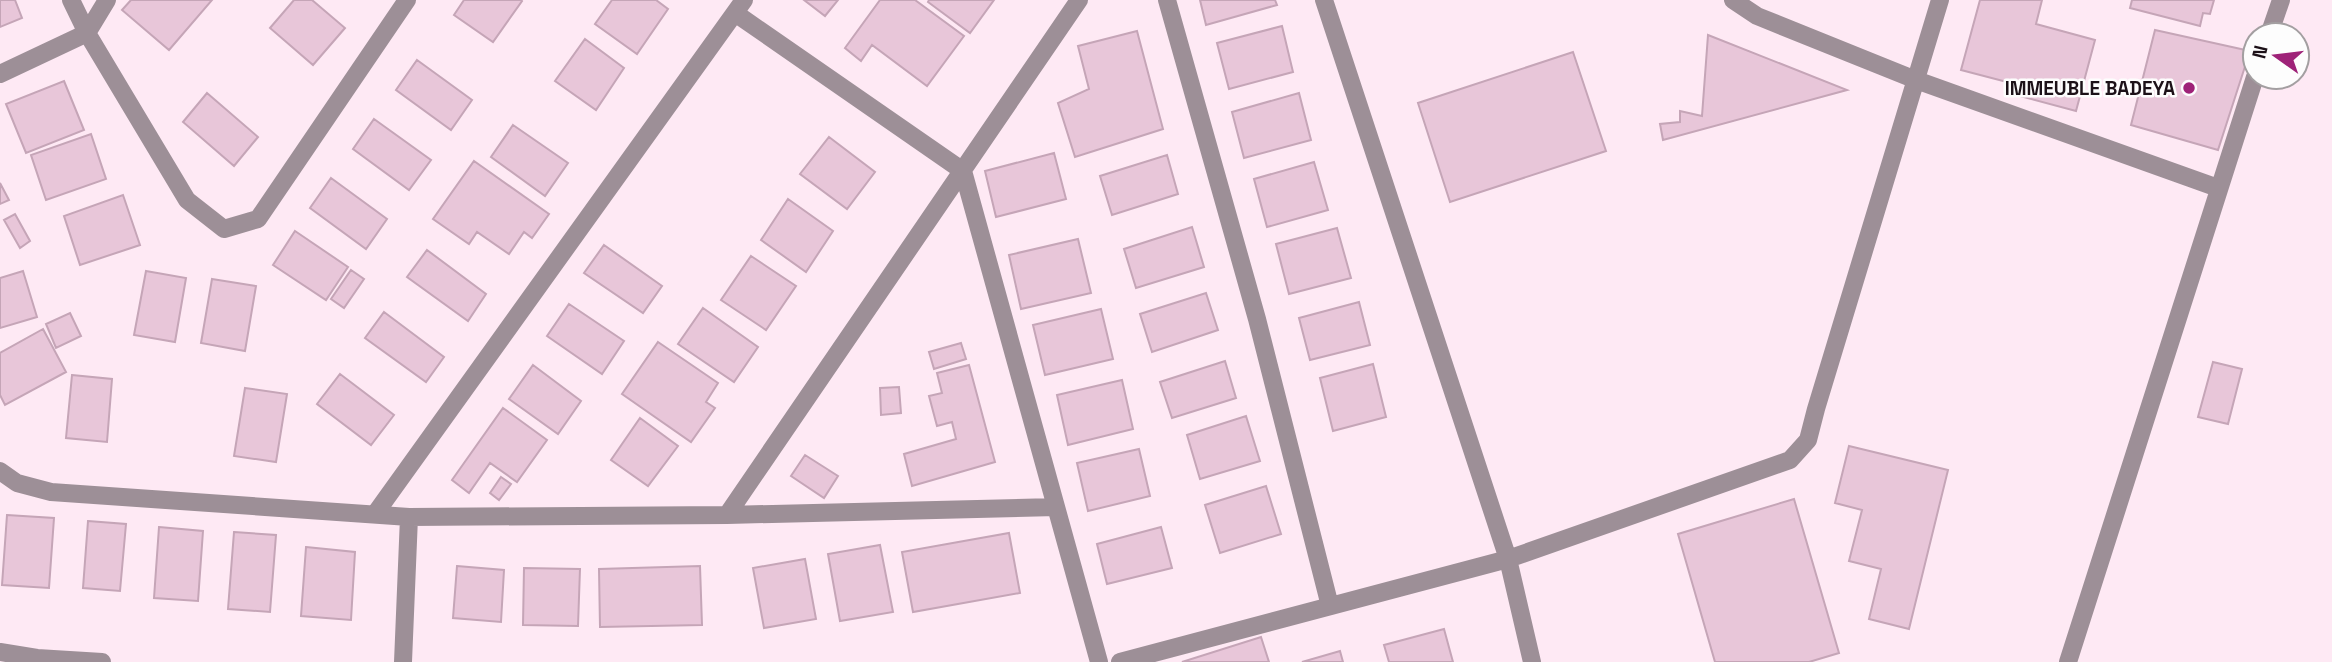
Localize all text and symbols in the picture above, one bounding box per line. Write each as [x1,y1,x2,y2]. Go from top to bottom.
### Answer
north arrow [2241,21,2311,91]
text: N [2246,43,2274,61]
place label: IMMEUBLE BADEYA [2005,76,2175,101]
marker: IMMEUBLE BADEYA [2181,80,2197,96]

